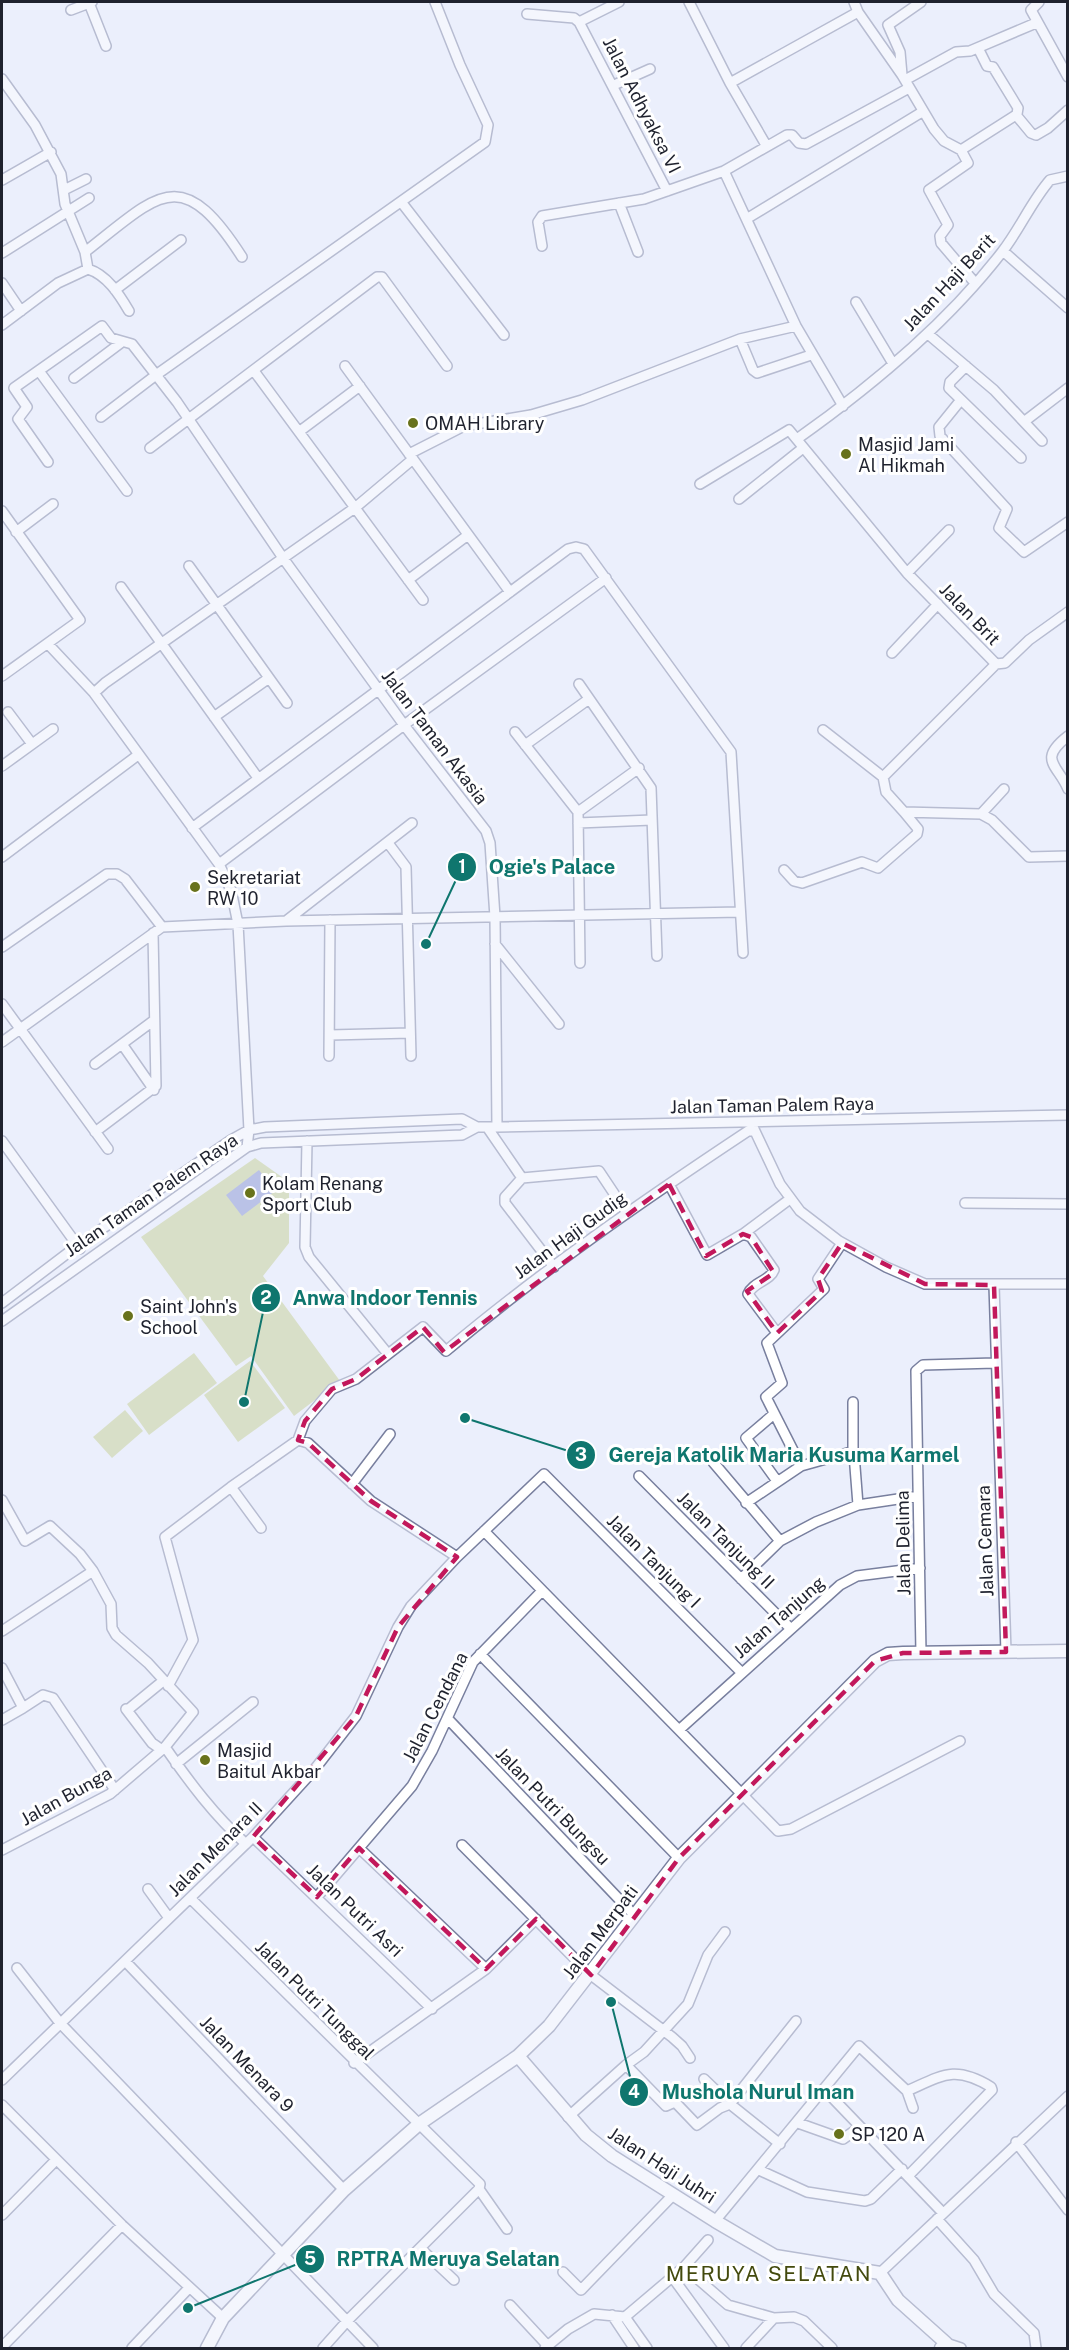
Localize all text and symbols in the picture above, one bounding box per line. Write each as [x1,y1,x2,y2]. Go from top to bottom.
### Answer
street label: Jalan Adhyaksa VI [599,33,685,177]
street label: Jalan Haji Berit [899,229,999,335]
place label: OMAH Library [425,413,545,434]
marker: OMAH Library [406,416,420,430]
place label: Masjid Jami Al Hikmah [858,434,954,476]
marker: Masjid Jami Al Hikmah [839,447,853,461]
street label: Jalan Brit [935,579,1005,649]
street label: Jalan Taman Akasia [378,666,492,808]
callout: Ogie's Palace [447,848,627,886]
text: Ogie's Palace [489,855,615,879]
text: 1 [458,856,466,877]
place label: Sekretariat RW 10 [207,867,301,909]
marker: Sekretariat RW 10 [188,880,202,894]
street label: Jalan Taman Palem Raya [670,1093,874,1117]
street label: Jalan Taman Palem Raya [60,1129,242,1261]
place label: Kolam Renang Sport Club [262,1173,383,1215]
marker: Kolam Renang Sport Club [243,1186,257,1200]
street label: Jalan Haji Gudig [509,1187,631,1283]
callout: Anwa Indoor Tennis [251,1279,490,1317]
text: Anwa Indoor Tennis [292,1286,478,1310]
text: 2 [260,1287,272,1308]
place label: Saint John's School [140,1296,237,1338]
marker: Saint John's School [121,1309,135,1323]
callout: Gereja Katolik Maria Kusuma Karmel [566,1436,971,1474]
text: Gereja Katolik Maria Kusuma Karmel [608,1443,960,1467]
text: 3 [575,1444,587,1465]
street label: Jalan Cemara [973,1485,997,1597]
street label: Jalan Tanjung II [673,1487,779,1593]
street label: Jalan Delima [892,1490,914,1596]
street label: Jalan Tanjung I [603,1510,705,1612]
street label: Jalan Tanjung [729,1572,829,1662]
street label: Jalan Cendana [398,1648,472,1766]
place label: Masjid Baitul Akbar [217,1740,321,1782]
street label: Jalan Putri Bungsu [492,1743,614,1869]
marker: Masjid Baitul Akbar [198,1753,212,1767]
street label: Jalan Bunga [17,1762,115,1830]
street label: Jalan Menara II [164,1798,266,1900]
street label: Jalan Putri Asri [303,1859,407,1961]
street label: Jalan Merpati [558,1881,642,1983]
street label: Jalan Putri Tunggal [251,1936,379,2064]
street label: Jalan Menara 9 [196,2012,298,2116]
callout: Mushola Nurul Iman [619,2073,866,2111]
text: Mushola Nurul Iman [662,2080,854,2104]
text: 4 [628,2081,640,2102]
street label: Jalan Haji Juhri [604,2122,720,2208]
place label: SP 120 A [851,2124,925,2145]
marker: SP 120 A [832,2127,846,2141]
callout: RPTRA Meruya Selatan [295,2240,572,2278]
text: RPTRA Meruya Selatan [336,2247,560,2271]
text: 5 [304,2248,316,2269]
district label: MERUYA SELATAN [666,2261,872,2286]

